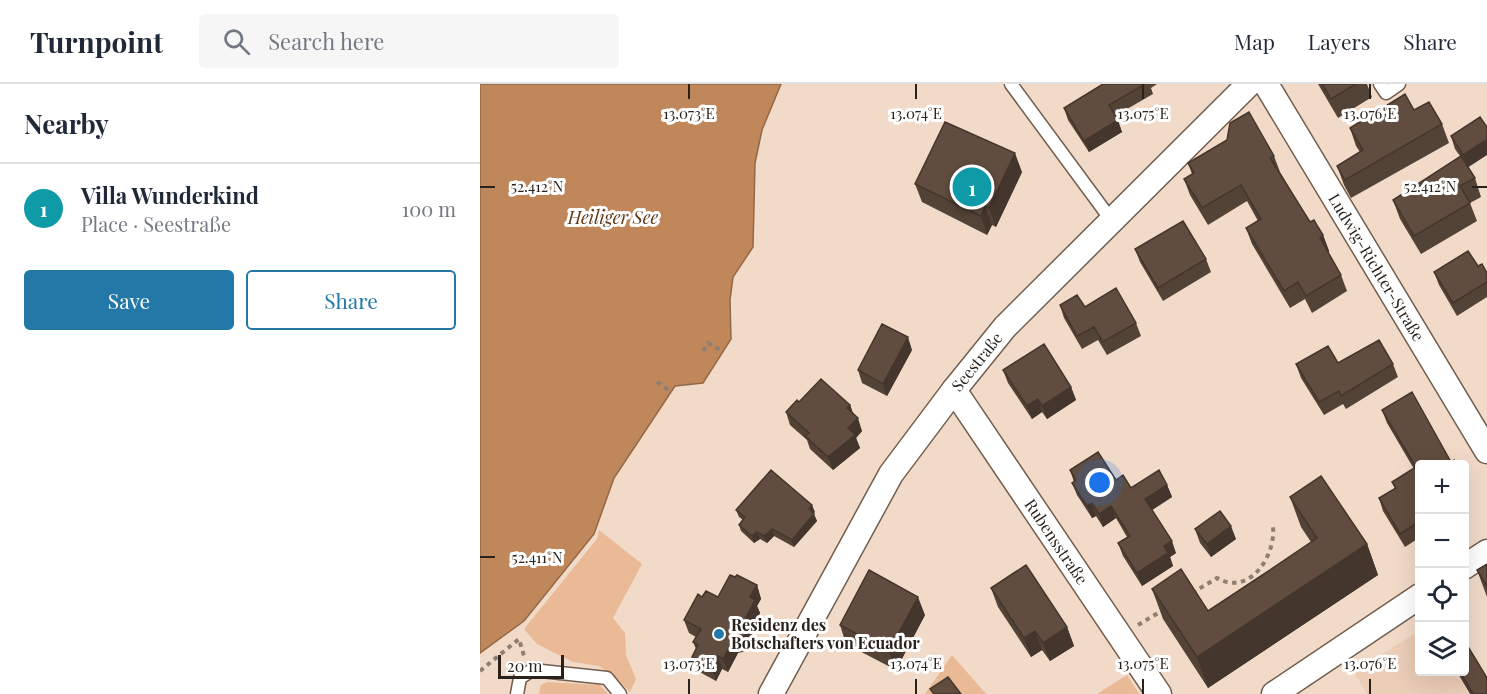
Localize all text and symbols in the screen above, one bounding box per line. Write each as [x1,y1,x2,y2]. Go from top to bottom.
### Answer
search box [199,14,619,68]
text: Turnpoint [30,23,163,60]
icon: search [220,25,253,58]
text: Search here [268,26,384,56]
text: Map [1234,27,1275,55]
text: Layers [1308,27,1370,55]
text: Share [1403,27,1457,55]
text: 13.073°E [663,103,715,123]
text: 13.074°E [890,103,942,123]
text: 13.075°E [1117,103,1169,123]
text: 13.076°E [1344,103,1396,123]
text: Nearby [24,106,109,141]
pin: 1 [952,164,992,210]
text: 52.412°N [511,176,564,196]
text: 52.412°N [1404,176,1457,196]
text: Villa Wunderkind [81,180,259,210]
street label: Ludwig-Richter-Straße [1324,189,1429,345]
text: 1 [40,195,47,222]
text: 100 m [402,195,456,222]
water label: Heiliger See [567,205,659,229]
text: Place · Seestraße [81,210,231,237]
button: Save [24,270,234,330]
button: Share [246,270,456,330]
street label: Seestraße [946,327,1007,395]
map controls [1415,460,1469,676]
button: + [1415,460,1469,514]
your location [1085,468,1114,497]
street label: Rubensstraße [1020,495,1093,588]
button: − [1415,514,1469,568]
text: 52.411°N [511,547,563,567]
button: locate [1415,568,1469,622]
place label: Residenz des Botschafters von Ecuador [731,614,920,653]
button: layers [1415,622,1469,676]
marker: Residenz des Botschafters von Ecuador [712,627,726,641]
scale bar [498,652,564,680]
text: 13.073°E [663,653,715,673]
text: 13.074°E [890,653,942,673]
text: 13.075°E [1117,653,1169,673]
text: 13.076°E [1344,653,1396,673]
text: 20 m [507,655,542,676]

